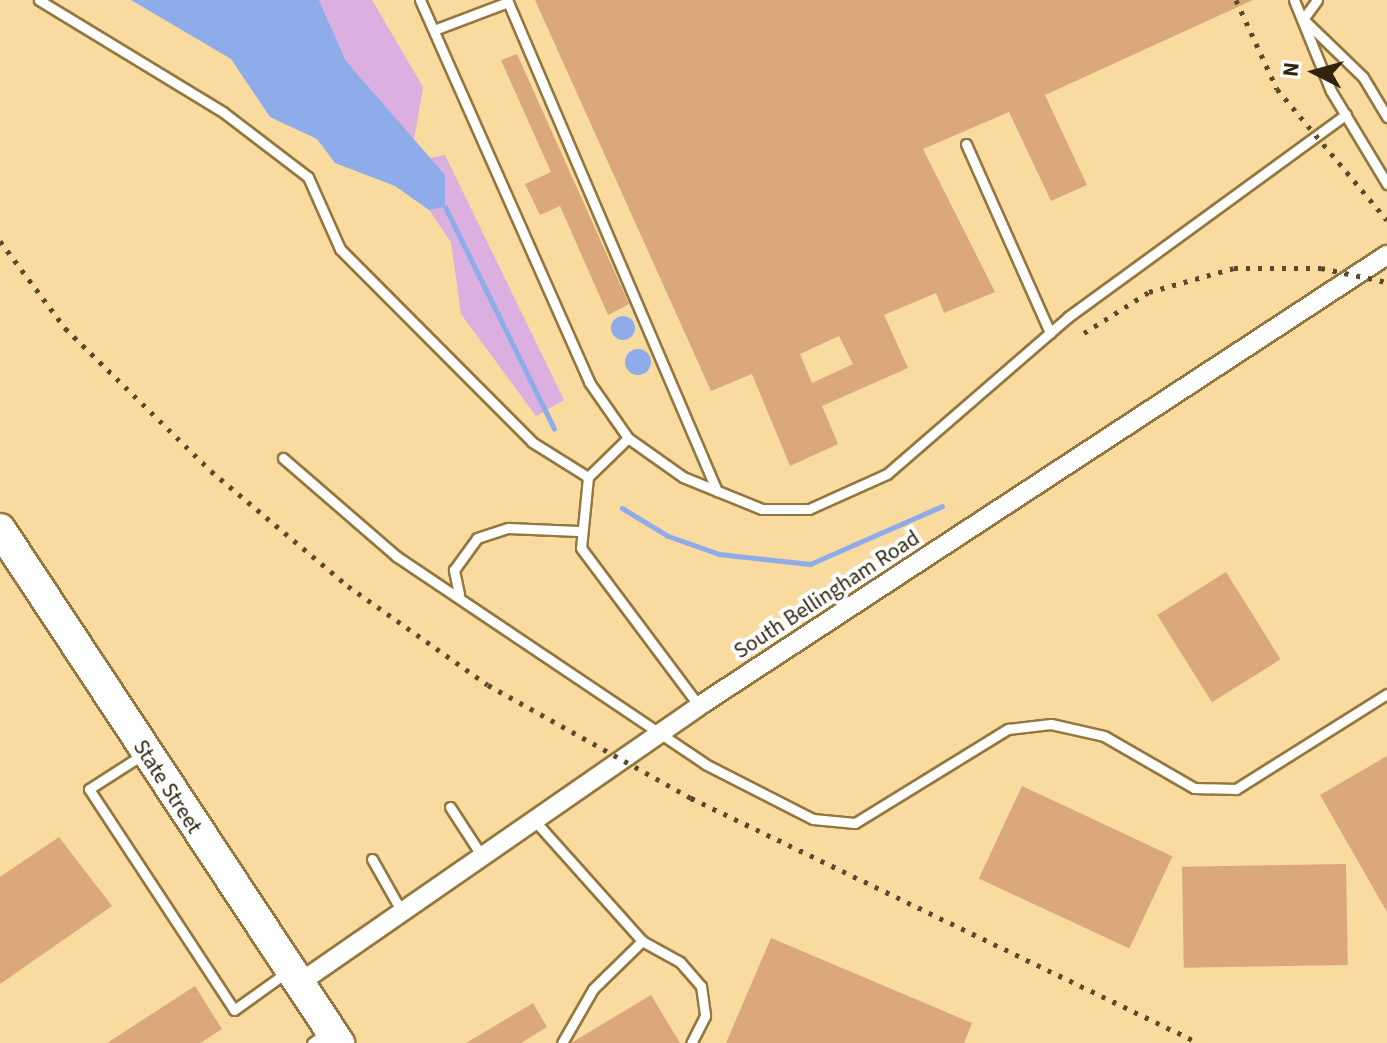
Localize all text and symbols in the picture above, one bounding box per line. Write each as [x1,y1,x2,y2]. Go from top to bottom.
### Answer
north arrow [1275,32,1355,112]
text: N [1274,61,1308,78]
street label: South Bellingham Road [729,525,925,665]
street label: State Street [127,735,207,839]

